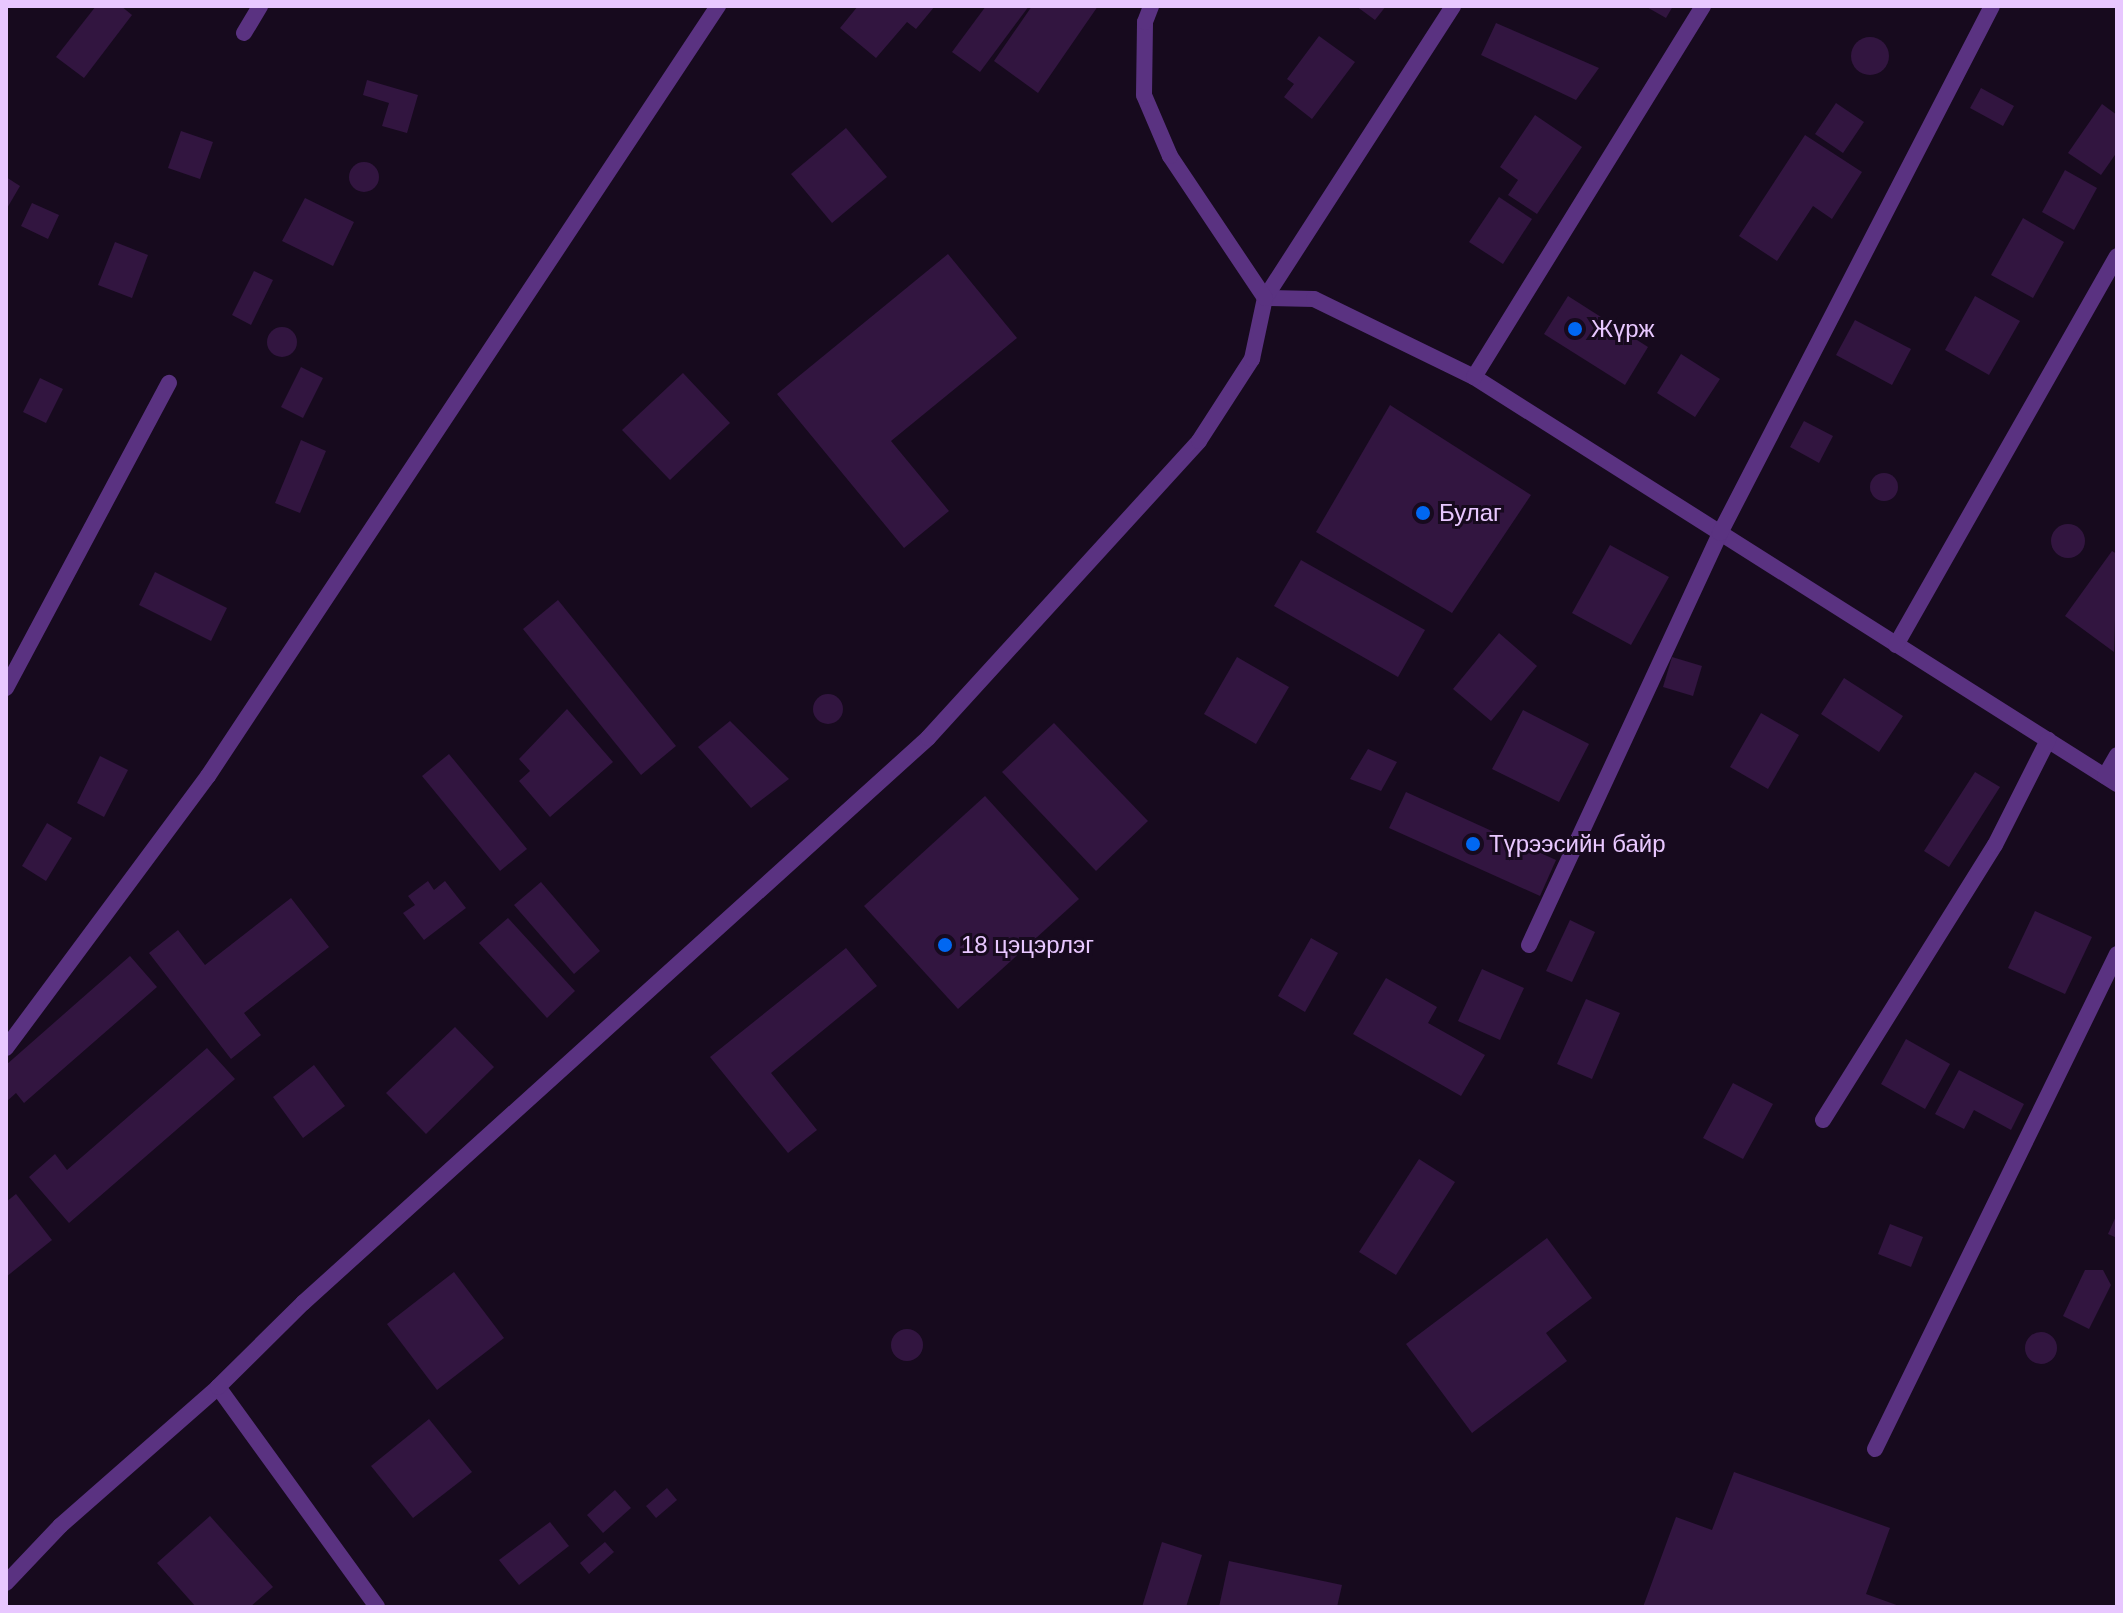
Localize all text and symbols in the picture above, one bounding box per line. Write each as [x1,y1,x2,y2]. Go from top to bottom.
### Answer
place label: Жүрж [1591,315,1655,343]
marker: Жүрж [1566,320,1584,338]
place label: Булаг [1439,499,1502,527]
marker: Булаг [1414,504,1432,522]
place label: Түрээсийн байр [1489,830,1666,858]
marker: Түрээсийн байр [1464,835,1482,853]
place label: 18 цэцэрлэг [961,931,1094,959]
marker: 18 цэцэрлэг [936,936,954,954]

